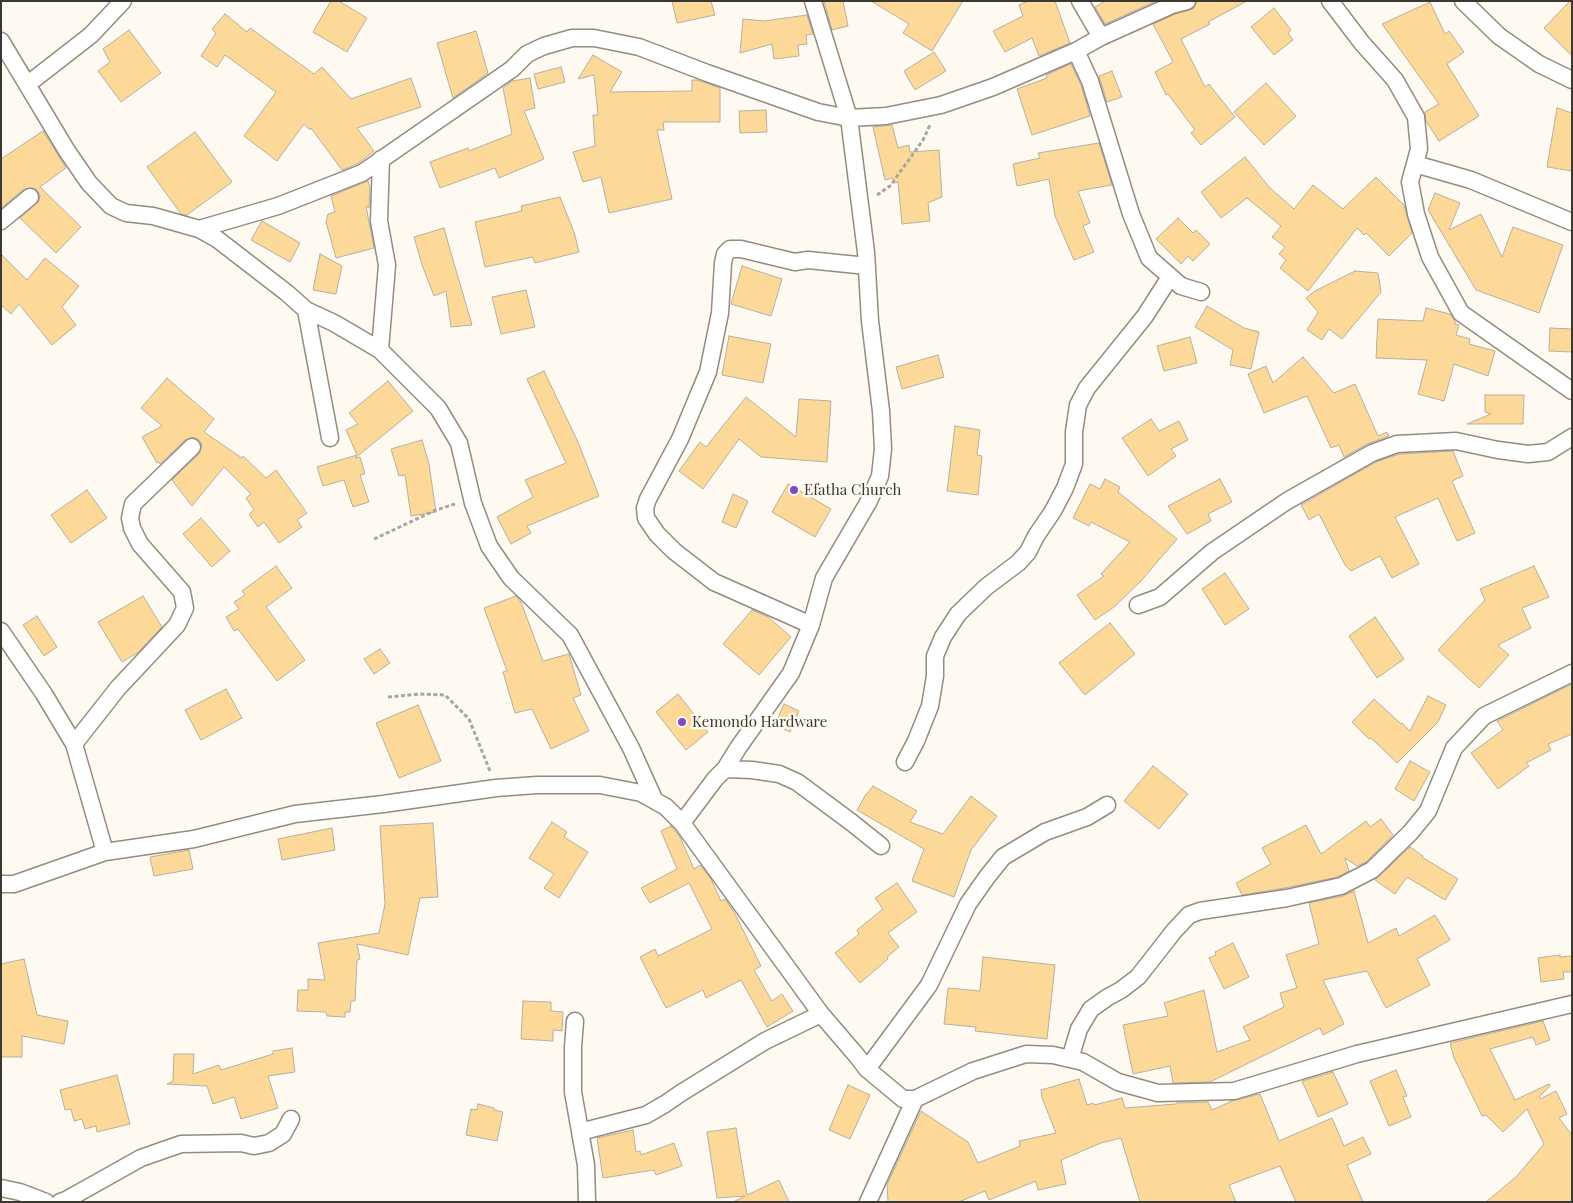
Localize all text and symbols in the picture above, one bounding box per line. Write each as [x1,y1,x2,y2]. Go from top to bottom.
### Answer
place label: Efatha Church [804,481,901,499]
marker: Efatha Church [788,484,800,496]
place label: Kemondo Hardware [692,713,827,731]
marker: Kemondo Hardware [676,716,688,728]

